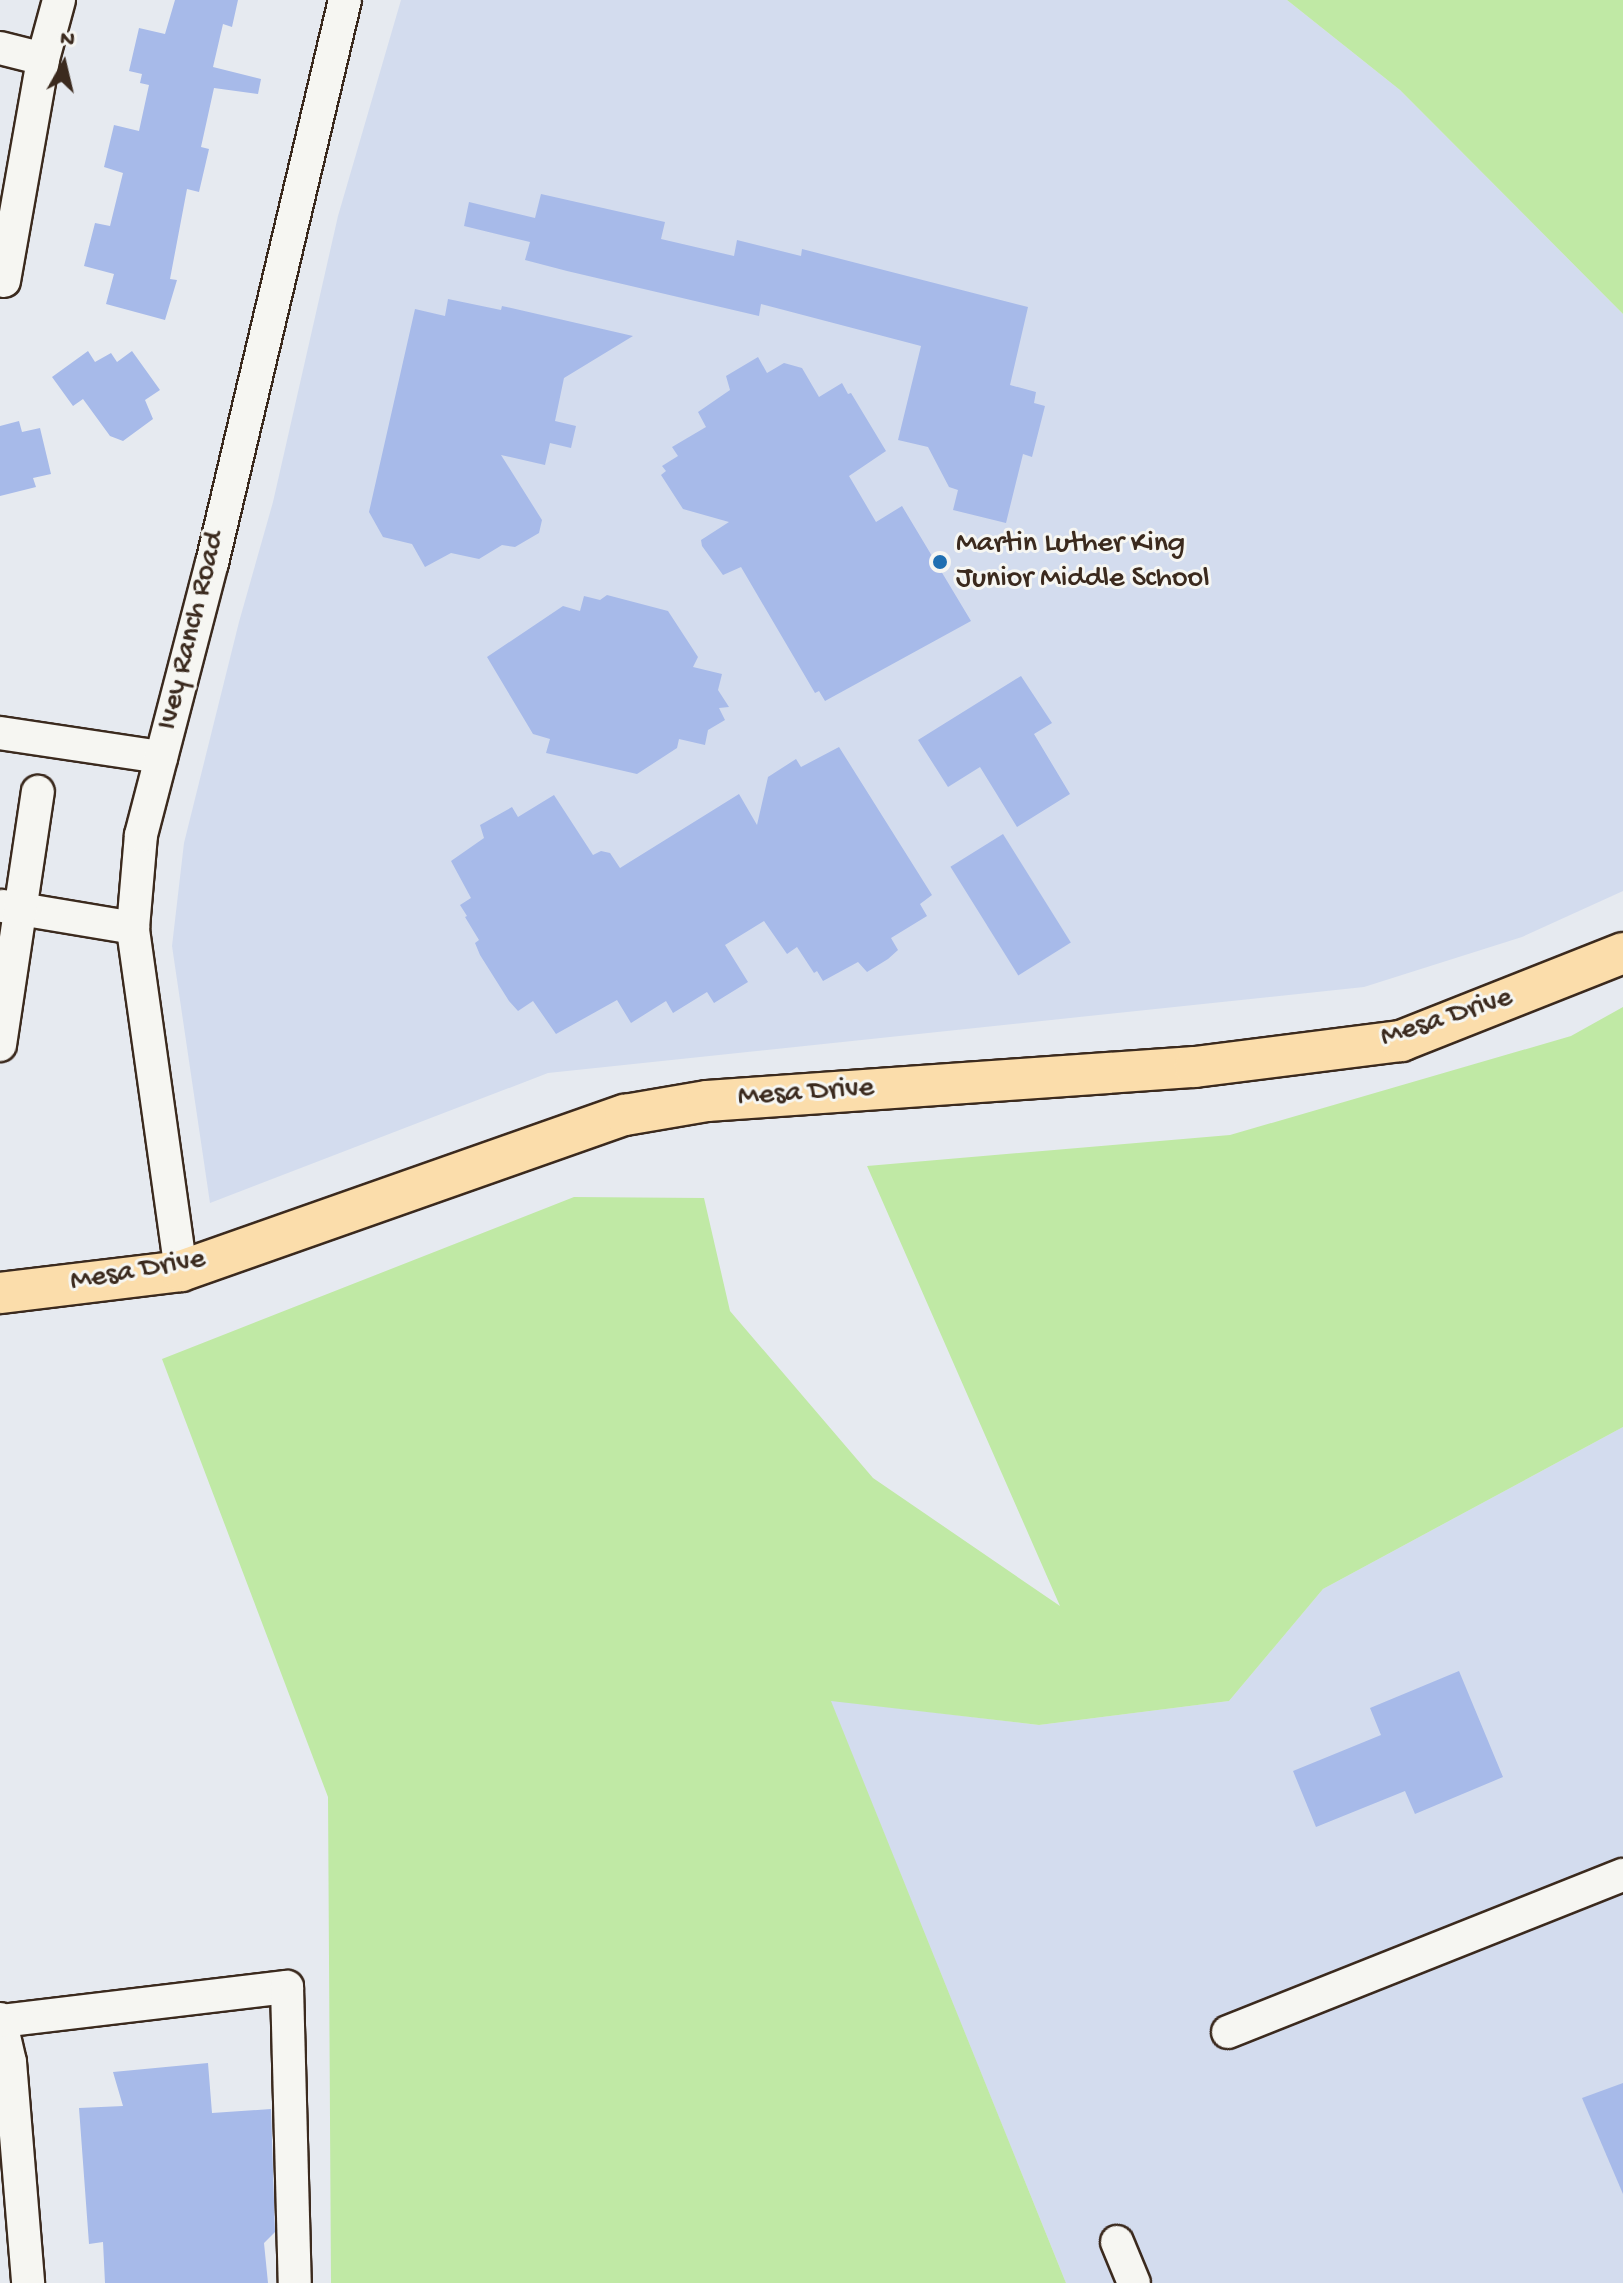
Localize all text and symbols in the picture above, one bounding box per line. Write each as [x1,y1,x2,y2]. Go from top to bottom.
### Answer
north arrow [24,24,104,104]
text: N [58,26,76,54]
place label: Martin Luther King Junior Middle School [956,527,1210,598]
street label: Ivey Ranch Road [151,528,235,734]
marker: Martin Luther King Junior Middle School [931,553,949,571]
street label: Mesa Drive [1377,981,1517,1057]
street label: Mesa Drive [737,1071,875,1117]
street label: Mesa Drive [68,1242,208,1302]

